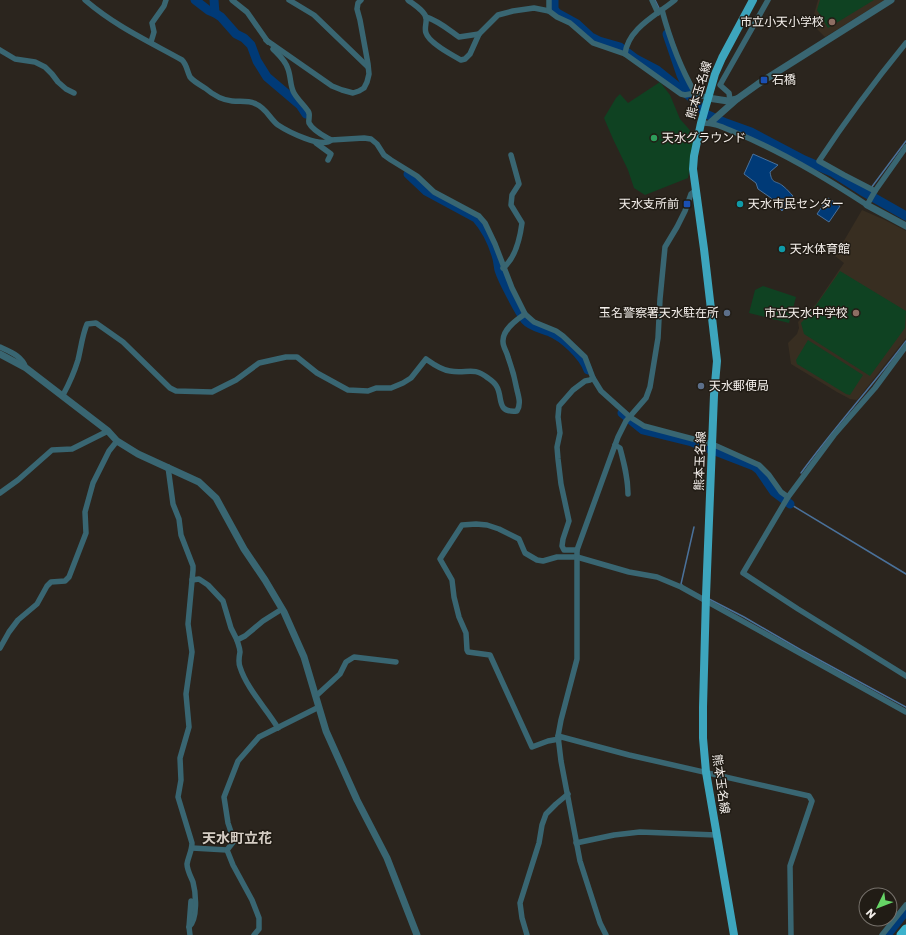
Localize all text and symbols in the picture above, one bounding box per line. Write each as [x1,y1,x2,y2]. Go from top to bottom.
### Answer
place label: 市立小天小学校 [740,13,824,30]
marker: 市立小天小学校 [827,17,837,27]
street label: 熊本玉名線 [682,59,715,121]
place label: 石橋 [772,71,796,88]
marker: 石橋 [759,75,769,85]
place label: 天水グラウンド [662,129,746,146]
marker: 天水グラウンド [649,133,659,143]
place label: 天水支所前 [619,195,679,212]
place label: 天水市民センター [748,195,844,212]
marker: 天水支所前 [682,199,692,209]
marker: 天水市民センター [735,199,745,209]
place label: 天水体育館 [790,240,850,257]
marker: 天水体育館 [777,244,787,254]
place label: 玉名警察署天水駐在所 [599,304,719,321]
place label: 市立天水中学校 [764,304,848,321]
marker: 玉名警察署天水駐在所 [722,308,732,318]
marker: 市立天水中学校 [851,308,861,318]
place label: 天水郵便局 [709,377,769,394]
marker: 天水郵便局 [696,381,706,391]
street label: 熊本玉名線 [690,431,709,491]
street label: 熊本玉名線 [709,753,734,815]
district label: 天水町立花 [202,828,272,848]
north arrow [858,887,898,927]
text: N [862,905,879,922]

